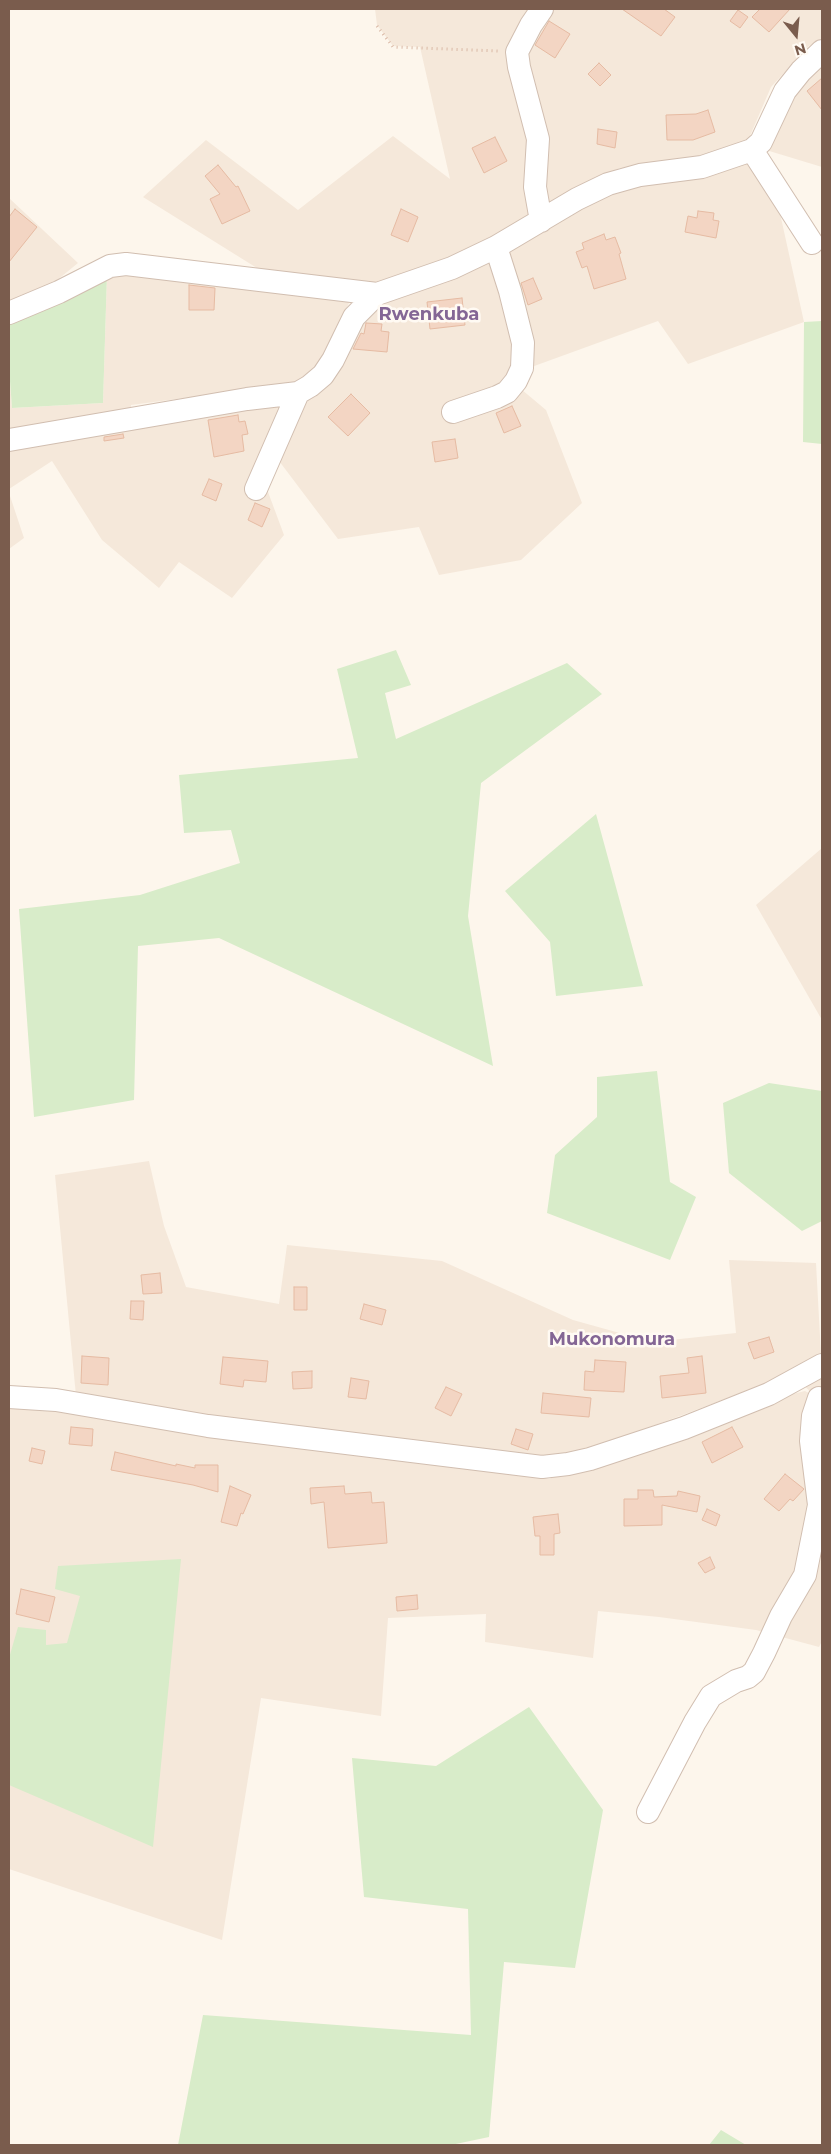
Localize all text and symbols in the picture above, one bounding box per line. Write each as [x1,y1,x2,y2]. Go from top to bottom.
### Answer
north arrow [771,10,821,60]
text: N [792,39,808,60]
district label: Rwenkuba [379,304,479,326]
district label: Mukonomura [549,1329,675,1351]

